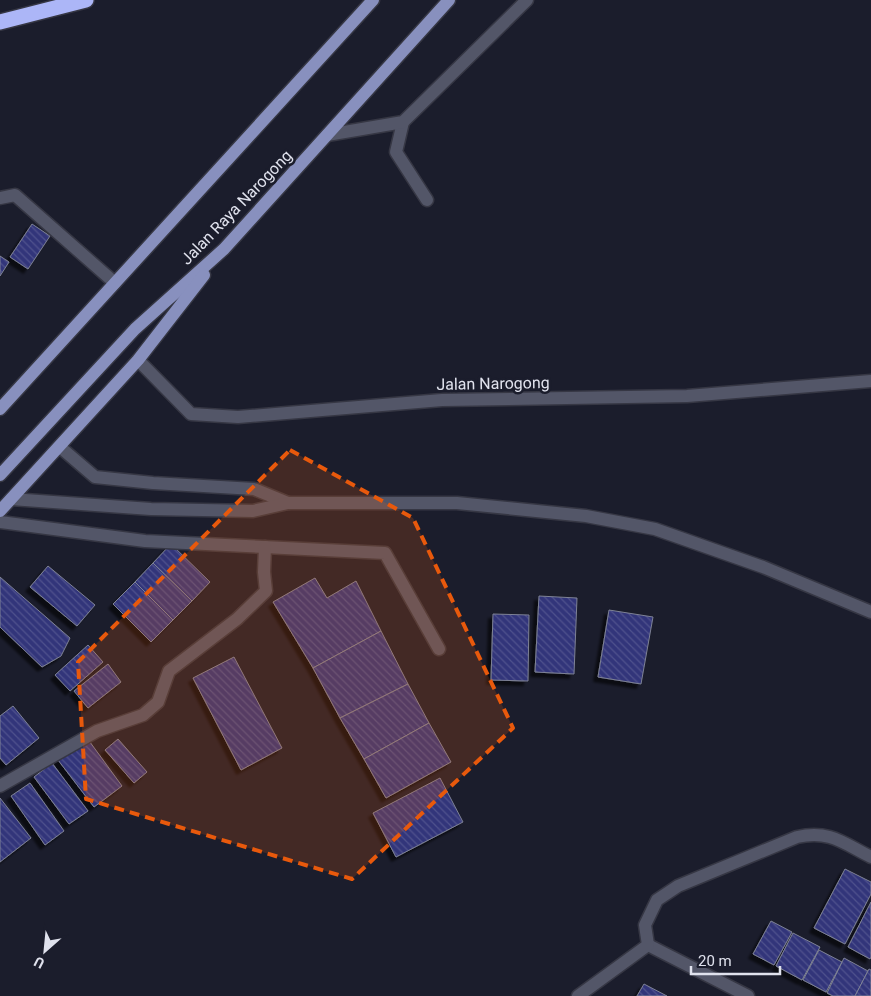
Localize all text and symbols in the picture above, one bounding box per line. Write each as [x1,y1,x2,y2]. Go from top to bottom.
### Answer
street label: Jalan Raya Narogong [177,146,296,269]
street label: Jalan Narogong [436,373,550,394]
north arrow [20,926,70,976]
scale bar [691,944,780,976]
text: 20 m [698,952,732,970]
text: U [31,953,47,972]

